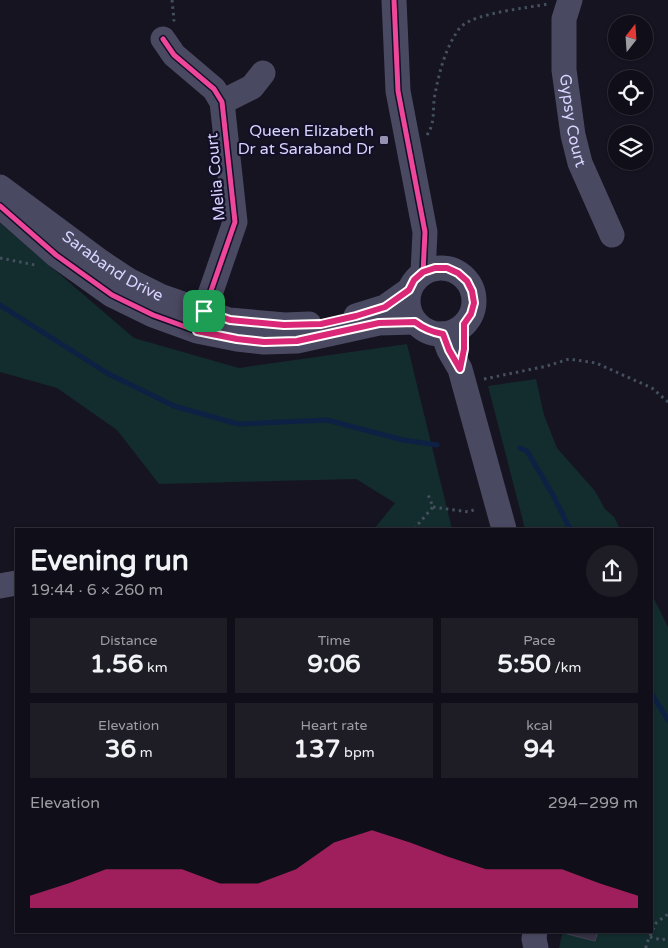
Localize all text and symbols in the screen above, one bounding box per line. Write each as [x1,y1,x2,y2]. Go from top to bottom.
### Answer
north arrow [608,15,652,60]
map controls [608,15,653,170]
button: locate [608,70,653,115]
street label: Gypsy Court [555,73,591,170]
place label: Queen Elizabeth Dr at Saraband Dr [238,121,375,159]
button: layers [608,125,653,170]
street label: Melia Court [202,132,230,222]
marker: Queen Elizabeth Dr at Saraband Dr [378,134,390,146]
street label: Saraband Drive [58,226,166,306]
pin [183,290,225,332]
icon: arrive [190,297,218,325]
text: Evening run [30,544,189,578]
button: share [586,545,638,597]
text: 19:44 · 6 × 260 m [30,580,163,600]
text: Distance [100,632,157,649]
text: Time [318,632,350,649]
text: Pace [523,632,555,649]
text: 1.56 [90,649,143,679]
text: 9:06 [307,649,361,679]
text: 5:50 [497,649,551,679]
text: km [143,659,168,676]
text: /km [551,659,581,676]
text: Elevation [98,717,159,734]
text: Heart rate [301,717,367,734]
text: kcal [526,717,552,734]
text: 36 [105,734,136,764]
text: 137 [293,734,340,764]
text: 94 [524,734,555,764]
text: m [136,744,153,761]
text: bpm [340,744,375,761]
text: Elevation [30,793,100,813]
text: 294–299 m [548,793,638,813]

